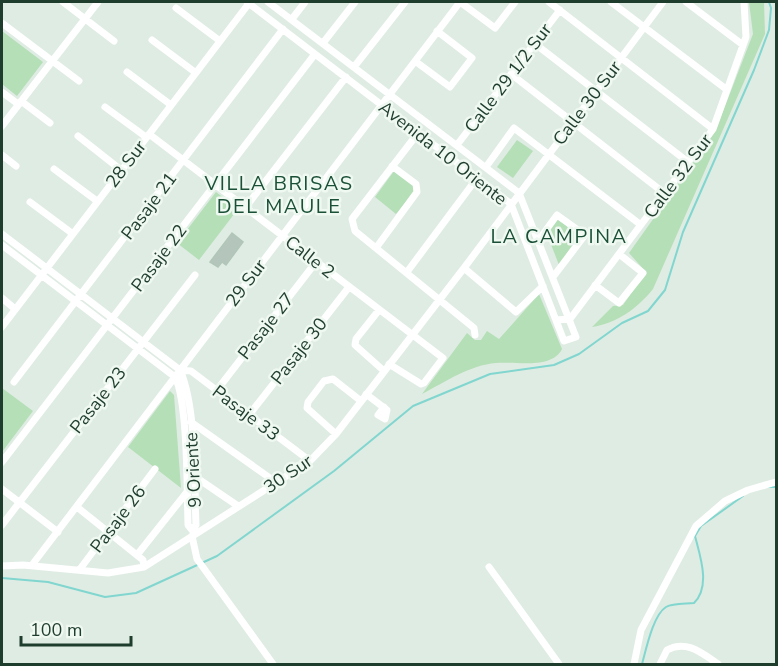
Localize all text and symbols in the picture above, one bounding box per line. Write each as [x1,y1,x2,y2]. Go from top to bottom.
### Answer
street label: Calle 29 1/2 Sur [459,18,557,138]
street label: Calle 30 Sur [547,55,627,150]
street label: Avenida 10 Oriente [374,95,512,211]
street label: Calle 32 Sur [638,128,718,223]
street label: 28 Sur [100,135,152,193]
street label: Pasaje 21 [116,167,182,245]
district label: VILLA BRISAS DEL MAULE [204,170,353,220]
street label: Pasaje 22 [126,219,192,297]
district label: LA CAMPINA [490,223,628,250]
street label: Calle 2 [280,230,340,284]
street label: 29 Sur [220,254,272,312]
street label: Pasaje 27 [232,288,300,364]
street label: Pasaje 30 [265,313,333,389]
street label: Pasaje 23 [64,362,132,438]
street label: Pasaje 33 [207,380,285,446]
street label: 9 Oriente [179,432,207,508]
street label: 30 Sur [259,449,317,499]
street label: Pasaje 26 [85,480,151,558]
scale bar [21,609,130,647]
text: 100 m [30,618,82,642]

